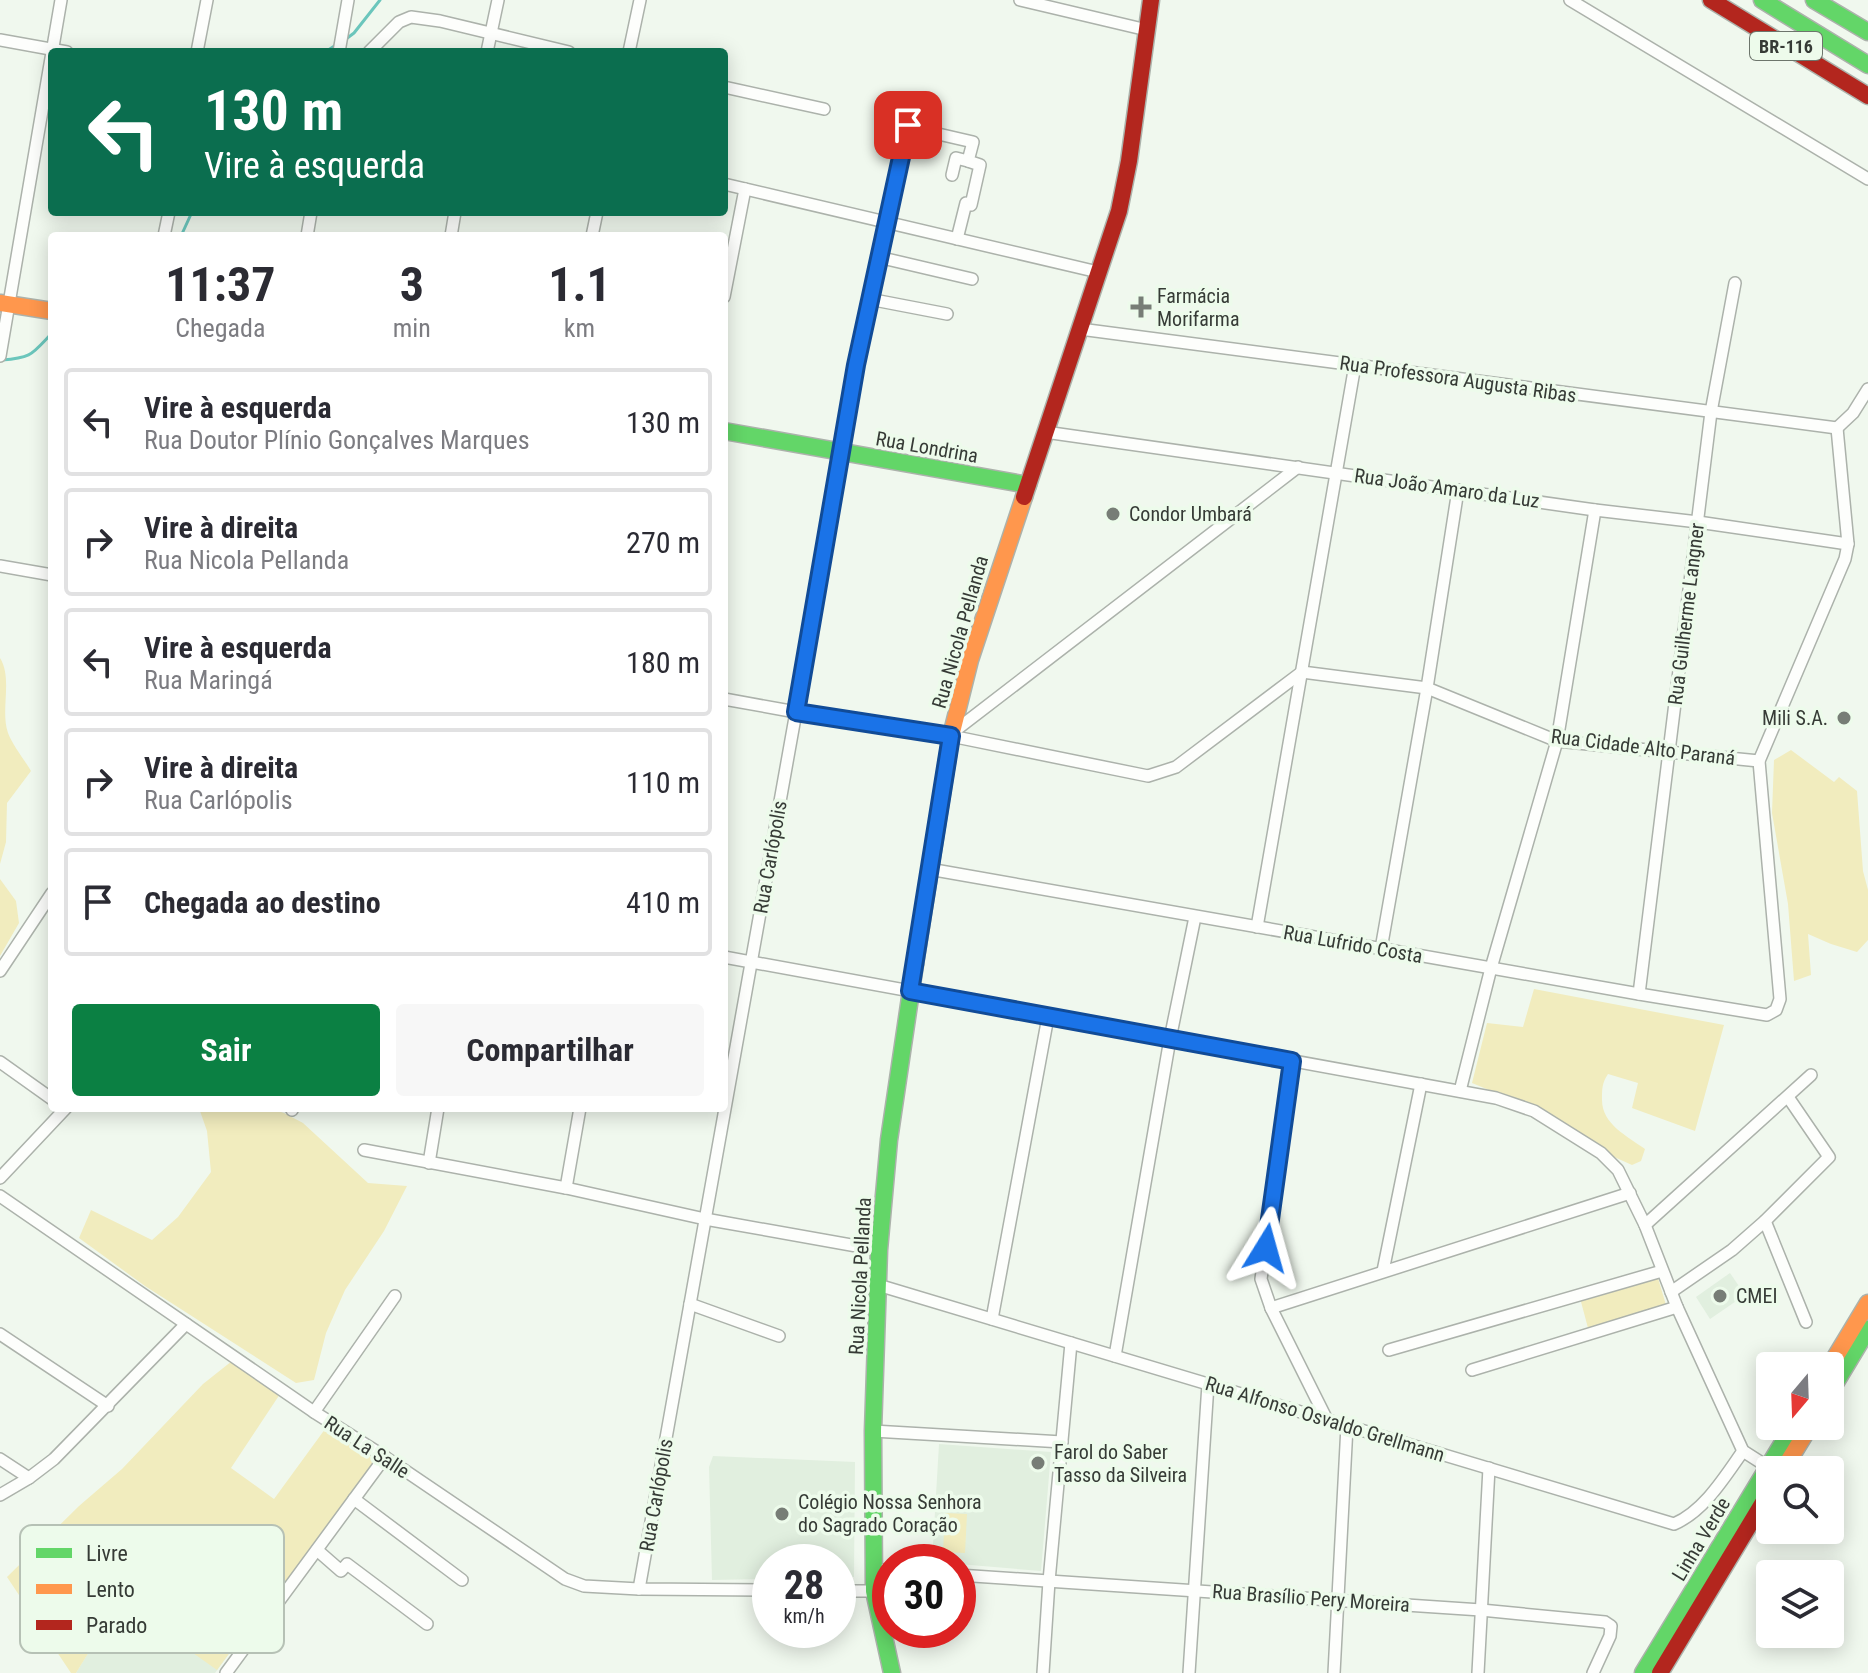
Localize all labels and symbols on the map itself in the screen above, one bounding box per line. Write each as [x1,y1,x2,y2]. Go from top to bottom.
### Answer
road number: BR-116 [1750,32,1822,60]
pin [874,91,942,159]
place label: Farmácia Morifarma [1157,284,1239,331]
marker: Farmácia Morifarma [1132,298,1150,316]
street label: Rua Professora Augusta Ribas [1338,351,1578,407]
street label: Rua Londrina [874,426,980,468]
street label: Rua João Amaro da Luz [1353,463,1541,513]
place label: Condor Umbará [1129,502,1252,526]
marker: Condor Umbará [1104,505,1122,523]
street label: Rua Guilherme Langner [1663,522,1709,706]
street label: Rua Nicola Pellanda [927,553,993,711]
place label: Mili S.A. [1762,706,1828,730]
marker: Mili S.A. [1835,709,1853,727]
street label: Rua Cidade Alto Paraná [1550,724,1736,770]
street label: Rua Carlópolis [748,799,792,915]
street label: Rua Lufrido Costa [1282,920,1424,968]
street label: Rua Nicola Pellanda [844,1197,876,1355]
position arrow [1224,1206,1308,1290]
place label: CMEI [1736,1284,1777,1308]
marker: CMEI [1711,1287,1729,1305]
north arrow [1756,1352,1844,1440]
street label: Rua Alfonso Osvaldo Grellmann [1202,1371,1448,1467]
street label: Rua La Salle [320,1411,414,1483]
street label: Rua Carlópolis [634,1437,678,1553]
place label: Farol do Saber Tasso da Silveira [1054,1440,1187,1487]
marker: Farol do Saber Tasso da Silveira [1029,1454,1047,1472]
place label: Colégio Nossa Senhora do Sagrado Coração [798,1490,982,1537]
street label: Linha Verde [1667,1493,1735,1585]
marker: Colégio Nossa Senhora do Sagrado Coração [773,1505,791,1523]
legend [20,1525,284,1653]
text: Livre [86,1541,128,1566]
speed limit sign: 30 [872,1544,976,1648]
text: Lento [86,1577,135,1602]
street label: Rua Brasílio Pery Moreira [1211,1579,1411,1617]
text: Parado [86,1613,147,1638]

